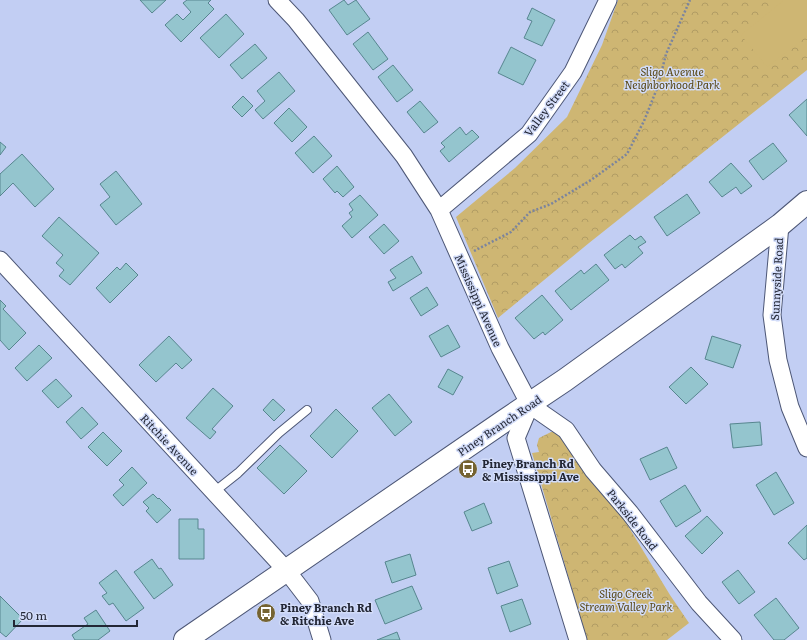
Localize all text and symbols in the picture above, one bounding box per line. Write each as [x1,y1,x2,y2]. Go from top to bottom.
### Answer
park label: Sligo Avenue Neighborhood Park [624,63,720,92]
street label: Valley Street [520,76,573,139]
street label: Sunnyside Road [766,237,786,321]
street label: Mississippi Avenue [451,251,507,349]
street label: Piney Branch Road [454,391,545,459]
street label: Ritchie Avenue [137,410,203,478]
place label: Piney Branch Rd & Mississippi Ave [482,455,579,484]
bus stop icon: Piney Branch Rd & Mississippi Ave [457,458,479,480]
street label: Parkside Road [604,485,662,553]
park label: Sligo Creek Stream Valley Park [580,585,672,614]
place label: Piney Branch Rd & Ritchie Ave [280,599,372,628]
scale bar [14,602,137,628]
bus stop icon: Piney Branch Rd & Ritchie Ave [255,602,277,624]
text: 50 m [20,606,47,624]

